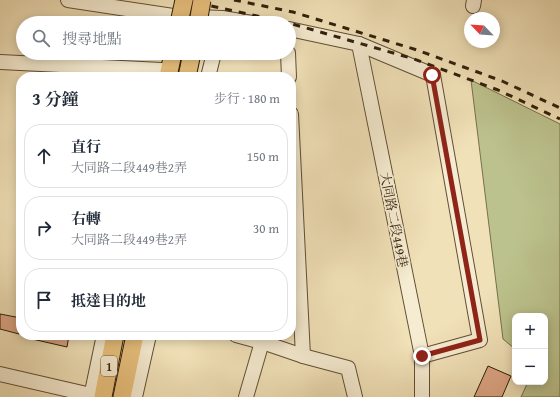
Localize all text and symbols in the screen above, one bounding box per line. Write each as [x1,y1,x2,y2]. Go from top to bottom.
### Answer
north arrow [464,12,500,48]
search box [16,16,296,60]
icon: search [30,27,52,49]
text: 搜尋地點 [62,28,122,49]
route start [423,66,441,84]
text: 3 分鐘 [32,86,79,111]
text: 步行 · 180 m [214,89,280,108]
text: 直行 [71,136,101,157]
icon: ahead [33,145,55,167]
text: 150 m [247,147,279,166]
text: 大同路二段449巷2弄 [71,158,187,177]
street label: 大同路二段449巷 [375,171,413,269]
text: 右轉 [71,208,101,229]
icon: right [33,217,55,239]
text: 30 m [253,219,279,238]
text: 大同路二段449巷2弄 [71,230,187,249]
icon: arrive [33,289,55,311]
text: 抵達目的地 [71,290,146,311]
map controls [512,313,548,385]
button: + [512,313,548,349]
route end [413,347,431,365]
button: − [512,349,548,385]
road number: 1 [101,356,117,376]

